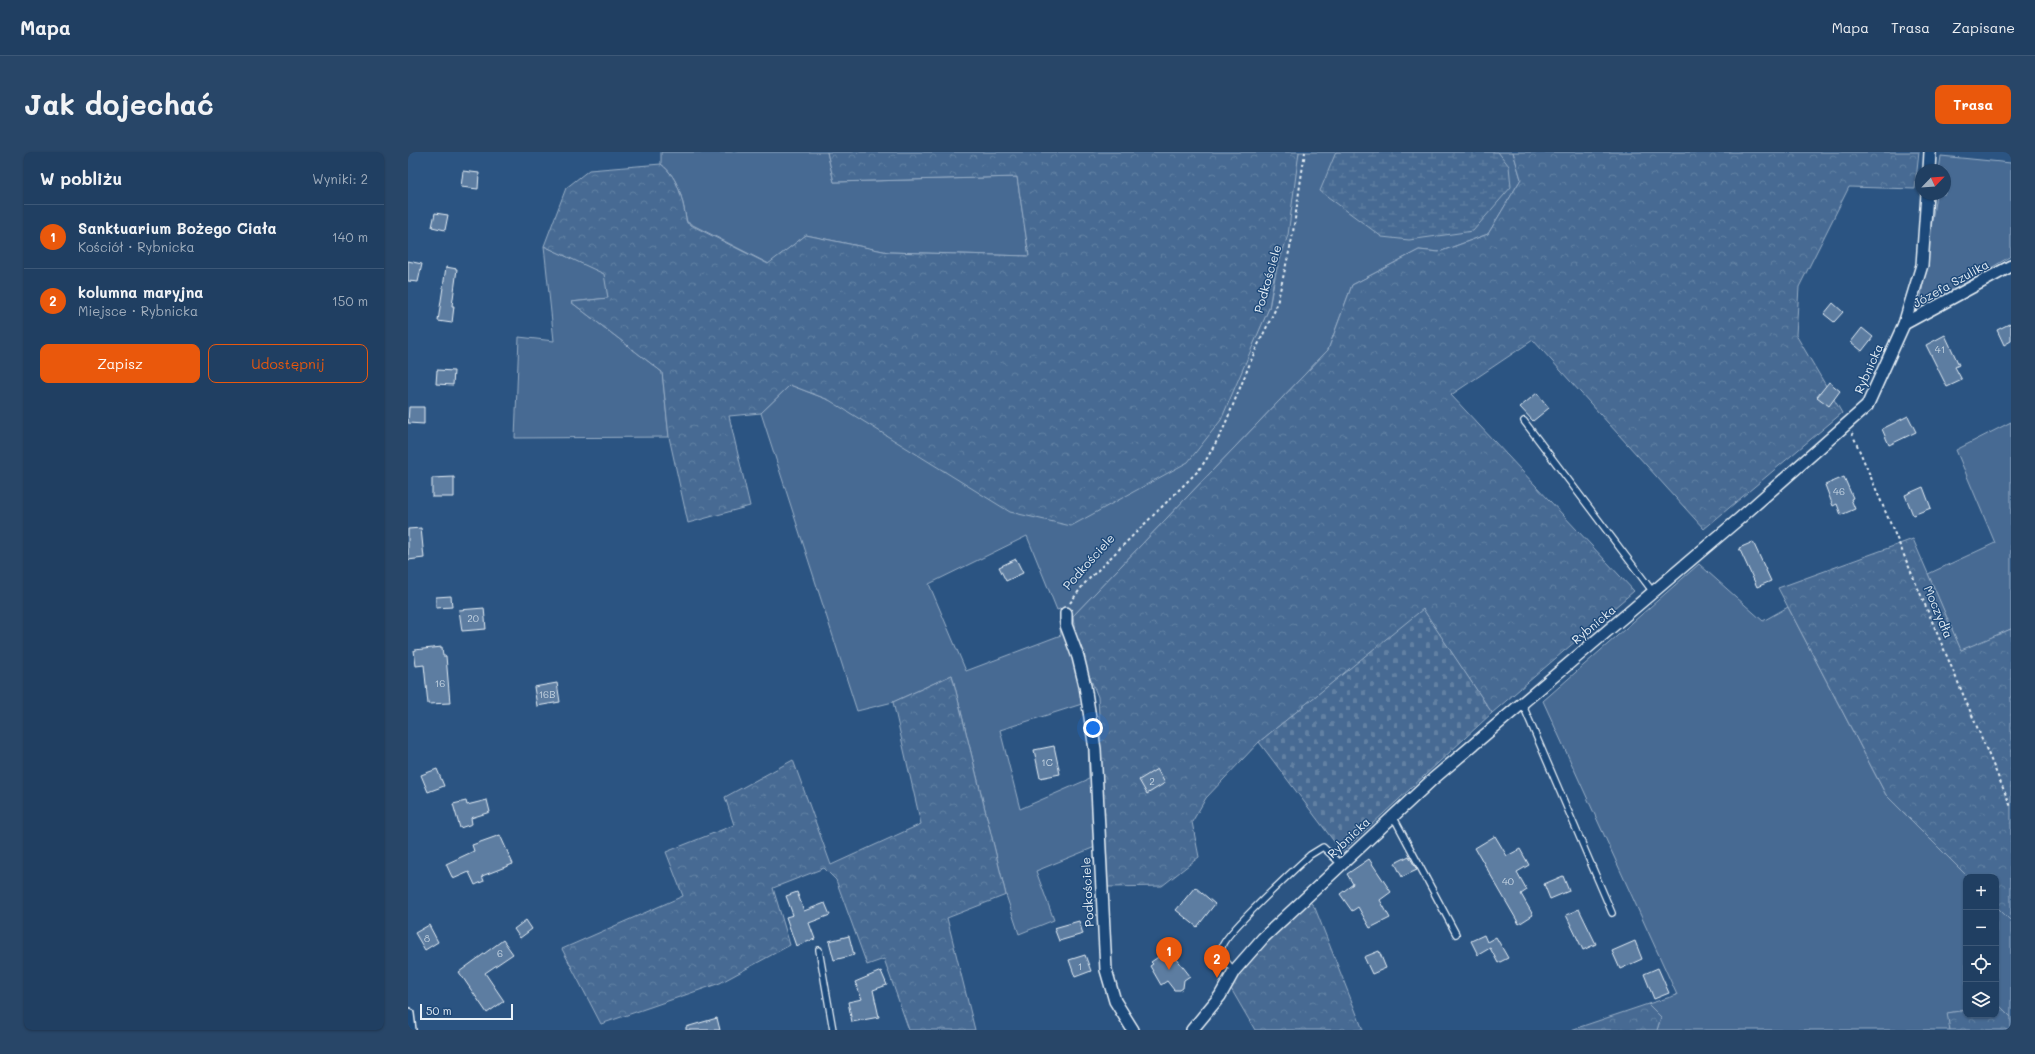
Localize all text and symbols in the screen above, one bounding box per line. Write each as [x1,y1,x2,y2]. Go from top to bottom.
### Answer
text: Mapa [20,15,71,40]
text: Mapa [1832,18,1869,37]
text: Trasa [1891,18,1930,37]
text: Zapisane [1952,18,2015,37]
button: Trasa [1935,85,2011,124]
text: Jak dojechać [24,86,214,122]
north arrow [1915,164,1951,200]
text: W pobliżu [40,167,122,189]
text: Wyniki: 2 [312,170,368,187]
text: Sanktuarium Bożego Ciała [78,218,277,238]
text: 1 [50,228,56,245]
text: 140 m [332,228,368,245]
text: Kościół · Rybnicka [78,238,195,255]
street label: Podkościele [1250,243,1284,315]
street label: Józefa Szulika [1910,256,1991,311]
text: kolumna maryjna [78,282,203,302]
text: 2 [49,292,57,309]
text: 150 m [332,292,368,309]
text: Miejsce · Rybnicka [78,302,198,319]
street label: Rybnicka [1850,341,1886,396]
house number: 41 [1935,342,1945,356]
button: Zapisz [40,344,200,383]
button: Udostępnij [208,344,368,383]
house number: 46 [1833,484,1845,498]
street label: Podkościele [1059,530,1118,593]
street label: Moczydła [1921,583,1957,640]
street label: Rybnicka [1568,601,1619,647]
house number: 20 [467,611,479,625]
house number: 16 [435,676,445,690]
house number: 16B [539,687,555,701]
your location [1083,718,1103,738]
house number: 1C [1041,755,1053,769]
house number: 2 [1149,774,1155,788]
street label: Rybnicka [1324,813,1373,861]
street label: Podkościele [1077,857,1097,927]
house number: 40 [1502,874,1514,888]
map controls [1963,874,1999,1018]
button: + [1963,874,1999,910]
button: − [1963,910,1999,946]
house number: 8 [424,931,430,945]
pin: 1 [1156,937,1182,970]
pin: 2 [1204,945,1230,978]
house number: 6 [497,946,503,960]
button: locate [1963,946,1999,982]
house number: 1 [1078,959,1082,973]
button: layers [1963,982,1999,1018]
scale bar [420,1002,513,1021]
text: 50 m [426,1003,452,1018]

